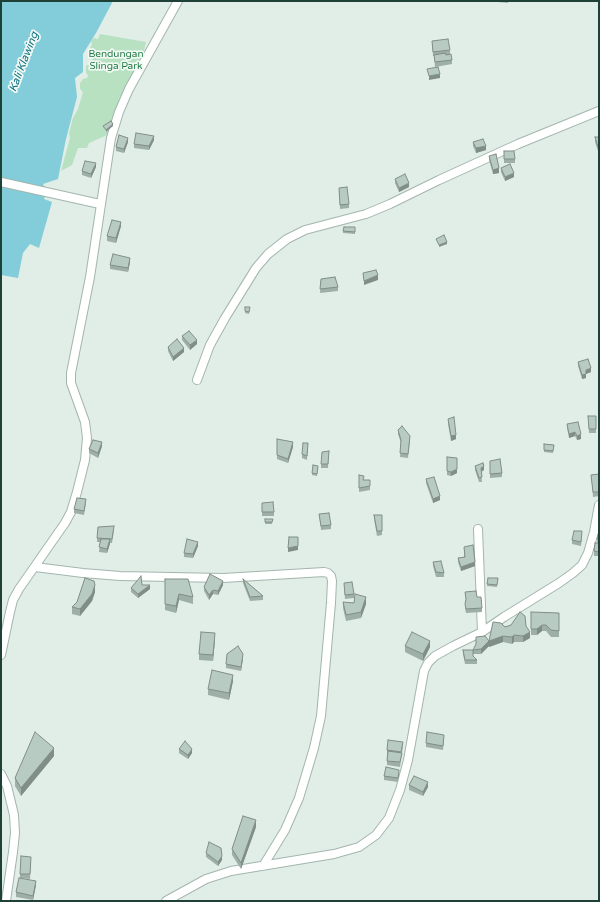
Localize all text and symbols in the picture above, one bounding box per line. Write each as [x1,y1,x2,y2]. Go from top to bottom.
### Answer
water label: Kali Klawing [7,30,41,94]
park label: Bendungan Slinga Park [88,48,144,72]

